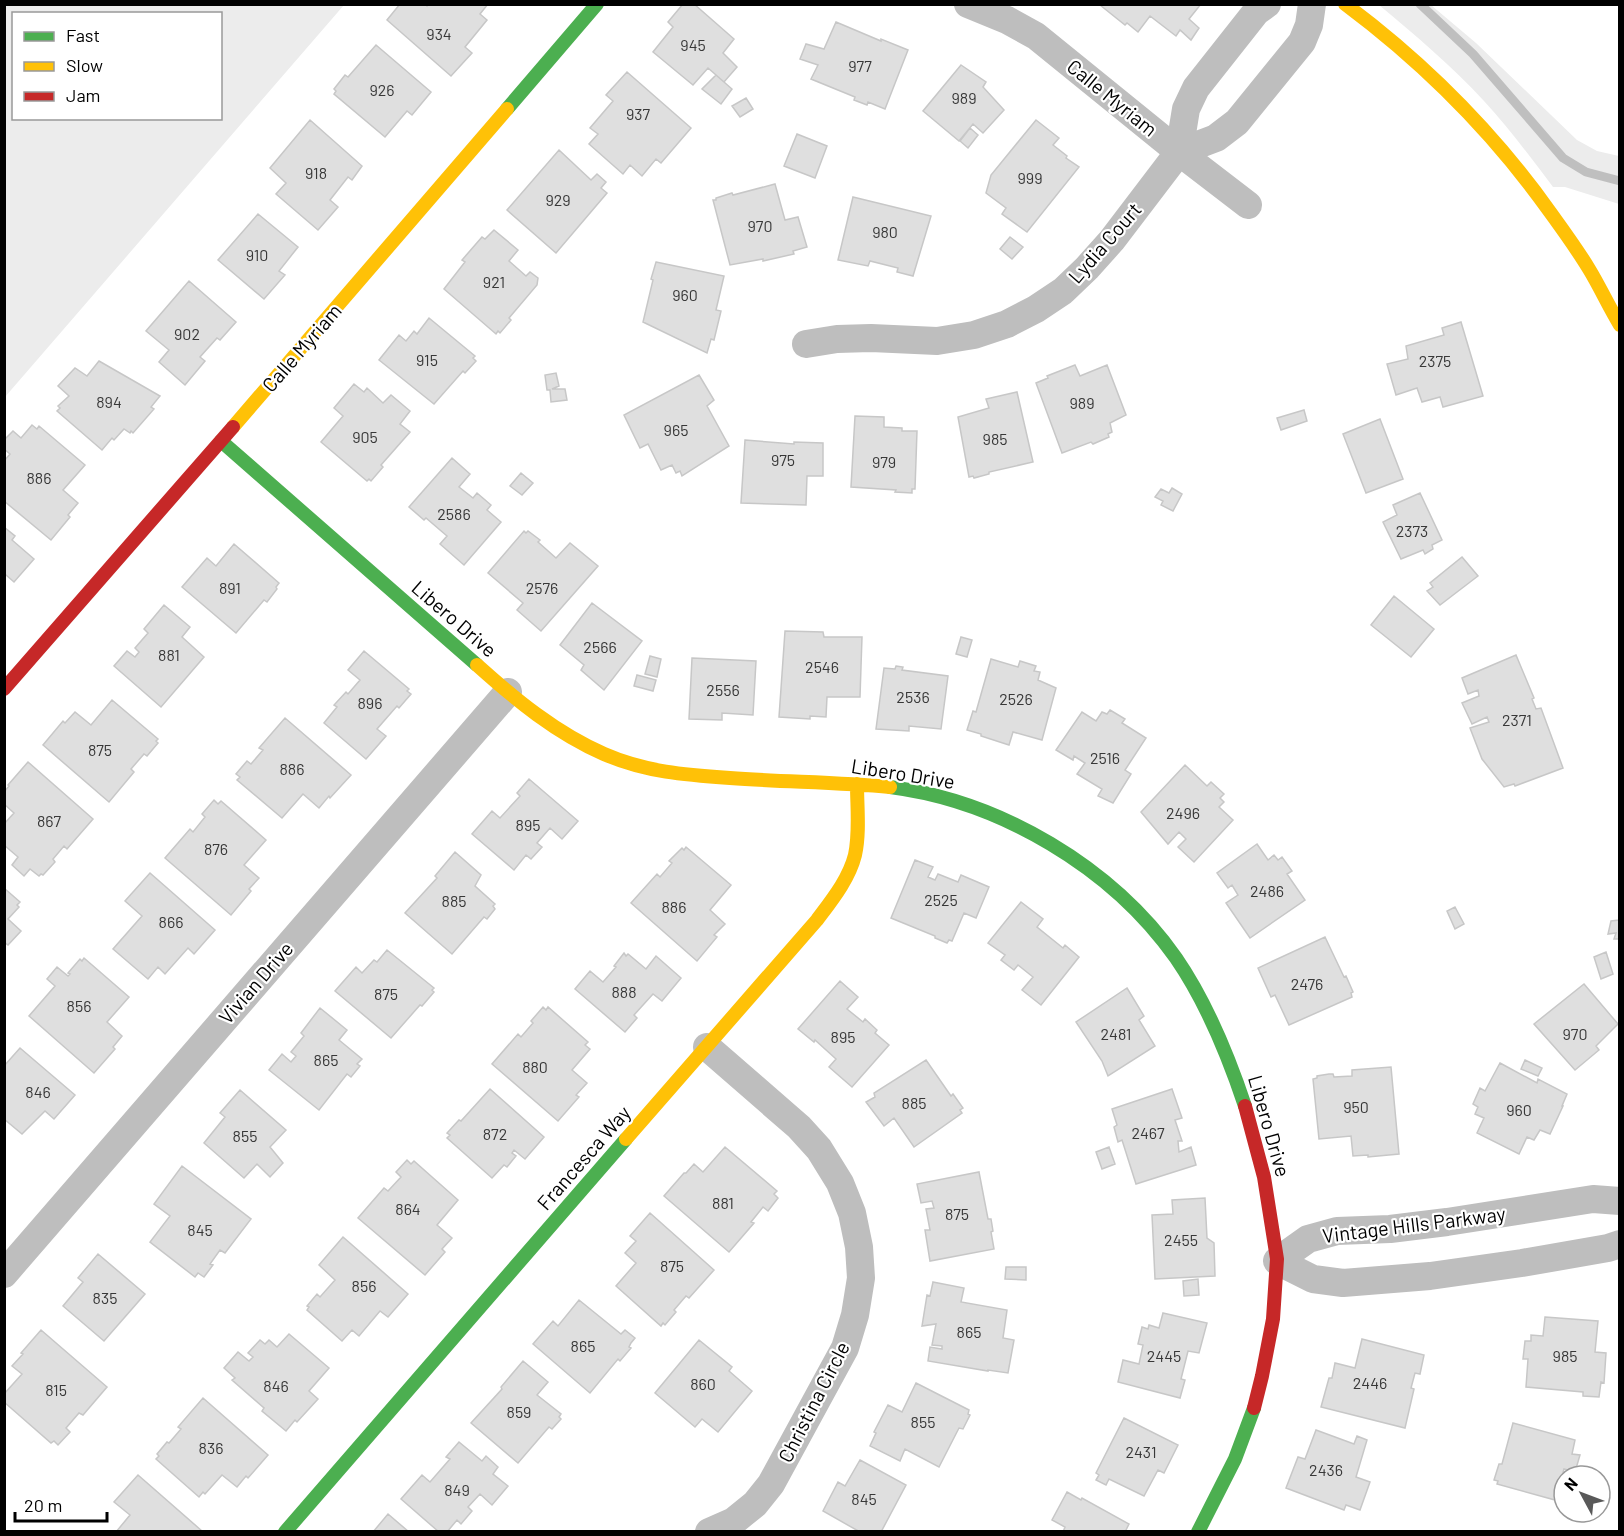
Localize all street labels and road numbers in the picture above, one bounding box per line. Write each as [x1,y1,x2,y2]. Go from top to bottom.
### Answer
street label: Calle Myriam [1063,54,1162,141]
street label: Lydia Court [1063,197,1146,288]
street label: Calle Myriam [257,298,346,396]
street label: Libero Drive [407,575,502,662]
street label: Libero Drive [850,753,957,793]
street label: Vivian Drive [213,936,297,1028]
street label: Libero Drive [1244,1072,1296,1179]
street label: Francesca Way [531,1100,635,1214]
street label: Vintage Hills Parkway [1321,1201,1507,1247]
street label: Christina Circle [772,1337,854,1466]

